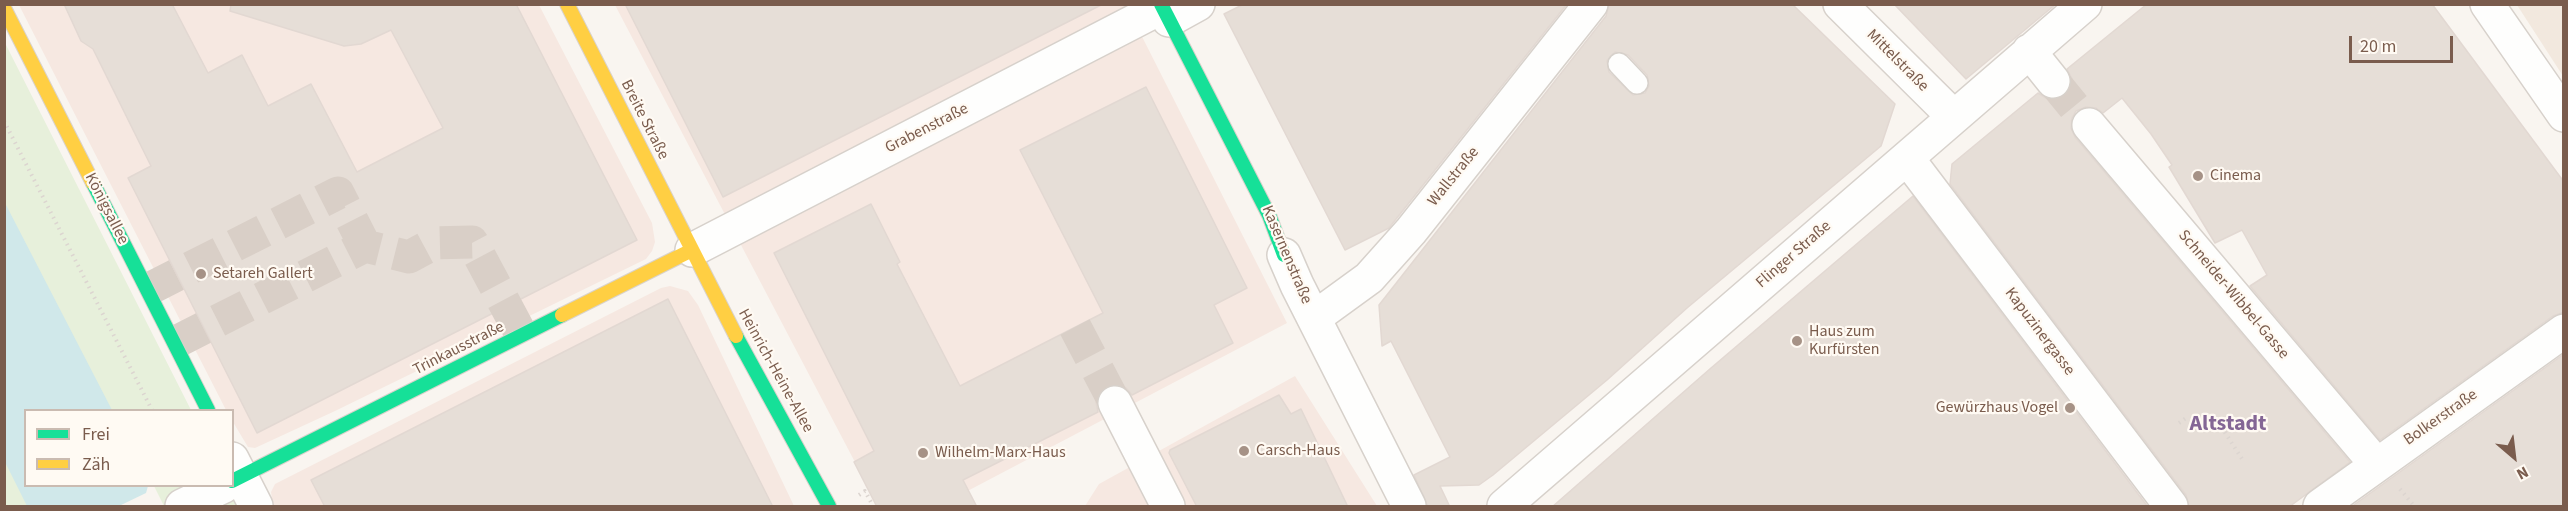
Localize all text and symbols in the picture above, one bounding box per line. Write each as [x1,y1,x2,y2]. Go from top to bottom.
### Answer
scale bar [2352,24,2456,62]
street label: Mittelstraße [1862,26,1932,96]
text: 20 m [2360,34,2396,59]
street label: Breite Straße [616,77,672,163]
street label: Grabenstraße [882,100,972,158]
street label: Wallstraße [1424,143,1484,211]
place label: Cinema [2210,166,2261,186]
marker: Cinema [2191,169,2205,183]
street label: Königsallee [80,170,132,248]
street label: Kasernenstraße [1257,203,1315,307]
street label: Flinger Straße [1753,217,1835,293]
street label: Schneider-Wibbel-Gasse [2173,227,2293,363]
place label: Setareh Gallert [213,264,313,284]
marker: Setareh Gallert [194,267,208,281]
street label: Kapuzinergasse [2000,284,2078,380]
street label: Heinrich-Heine-Allee [733,306,817,436]
street label: Trinkausstraße [410,318,508,380]
place label: Haus zum Kurfürsten [1809,322,1879,360]
marker: Haus zum Kurfürsten [1790,334,1804,348]
street label: Bolkerstraße [2401,386,2481,450]
place label: Gewürzhaus Vogel [1936,398,2058,418]
marker: Gewürzhaus Vogel [2063,401,2077,415]
legend [24,409,234,487]
district label: Altstadt [2189,412,2267,438]
text: Frei [82,422,110,447]
north arrow [2484,427,2544,487]
place label: Carsch-Haus [1256,441,1340,461]
place label: Wilhelm-Marx-Haus [935,443,1066,463]
marker: Carsch-Haus [1237,444,1251,458]
marker: Wilhelm-Marx-Haus [916,446,930,460]
text: Zäh [82,452,110,477]
text: N [2513,461,2532,485]

